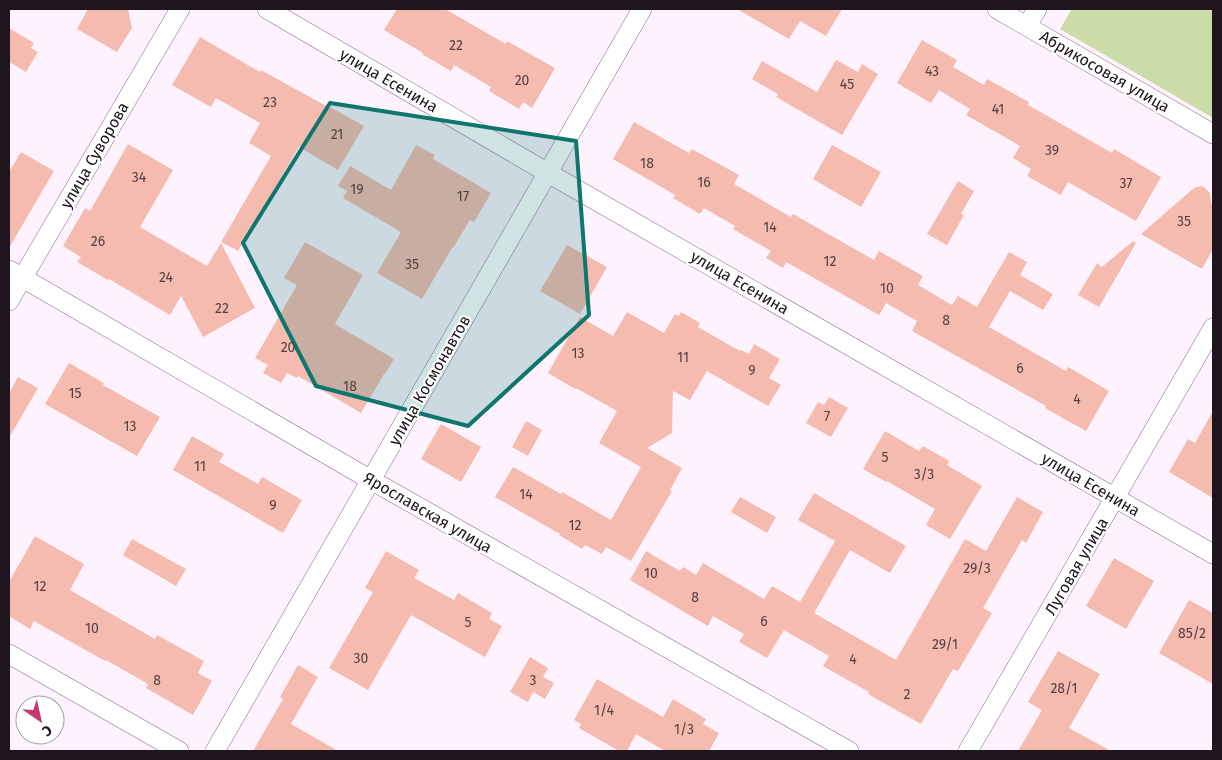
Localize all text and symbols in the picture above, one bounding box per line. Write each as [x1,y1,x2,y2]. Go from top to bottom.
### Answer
street label: Абрикосовая улица [1036,26,1173,116]
house number: 22 [449,37,463,54]
street label: улица Есенина [336,45,441,116]
house number: 43 [925,63,939,80]
house number: 20 [515,72,530,89]
house number: 45 [840,76,854,93]
house number: 23 [263,94,277,111]
street label: улица Суворова [56,99,133,212]
house number: 41 [992,101,1004,118]
house number: 21 [331,126,343,143]
house number: 39 [1045,142,1059,159]
house number: 18 [640,155,654,172]
house number: 34 [132,169,147,186]
house number: 16 [697,174,711,191]
house number: 37 [1119,175,1133,192]
house number: 19 [350,181,364,198]
house number: 17 [457,188,469,205]
house number: 35 [1177,213,1191,230]
house number: 14 [763,219,777,236]
house number: 26 [91,233,105,250]
street label: улица Есенина [687,247,792,318]
house number: 12 [824,253,837,270]
house number: 35 [405,256,419,273]
house number: 24 [159,269,174,286]
house number: 10 [880,280,894,297]
house number: 22 [215,300,229,317]
street label: улица Космонавтов [384,312,474,449]
house number: 8 [942,312,950,329]
house number: 20 [281,339,296,356]
house number: 13 [571,345,585,362]
house number: 11 [677,349,689,366]
house number: 6 [1016,360,1024,377]
house number: 9 [748,362,756,379]
house number: 18 [343,378,357,395]
house number: 15 [68,385,82,402]
house number: 4 [1073,391,1081,408]
house number: 7 [824,408,830,425]
house number: 13 [123,418,137,435]
house number: 5 [881,449,889,466]
street label: улица Есенина [1038,449,1143,520]
house number: 11 [194,458,206,475]
house number: 3/3 [914,466,934,483]
street label: Ярославская улица [360,468,495,557]
house number: 14 [519,486,533,503]
house number: 9 [269,497,277,514]
street label: Луговая улица [1041,514,1112,618]
house number: 12 [569,517,582,534]
house number: 29/3 [963,560,991,577]
house number: 10 [644,565,658,582]
house number: 12 [34,578,47,595]
house number: 8 [691,589,699,606]
house number: 6 [760,613,768,630]
house number: 5 [464,614,472,631]
house number: 10 [85,620,99,637]
house number: 85/2 [1178,625,1206,642]
house number: 29/1 [932,636,958,653]
house number: 30 [354,650,369,667]
house number: 4 [849,651,857,668]
house number: 8 [153,672,161,689]
house number: 3 [530,672,537,689]
house number: 28/1 [1050,680,1078,697]
house number: 2 [904,686,911,703]
north arrow [15,695,65,745]
house number: 1/4 [594,702,615,719]
text: С [39,721,55,740]
house number: 1/3 [674,721,694,738]

